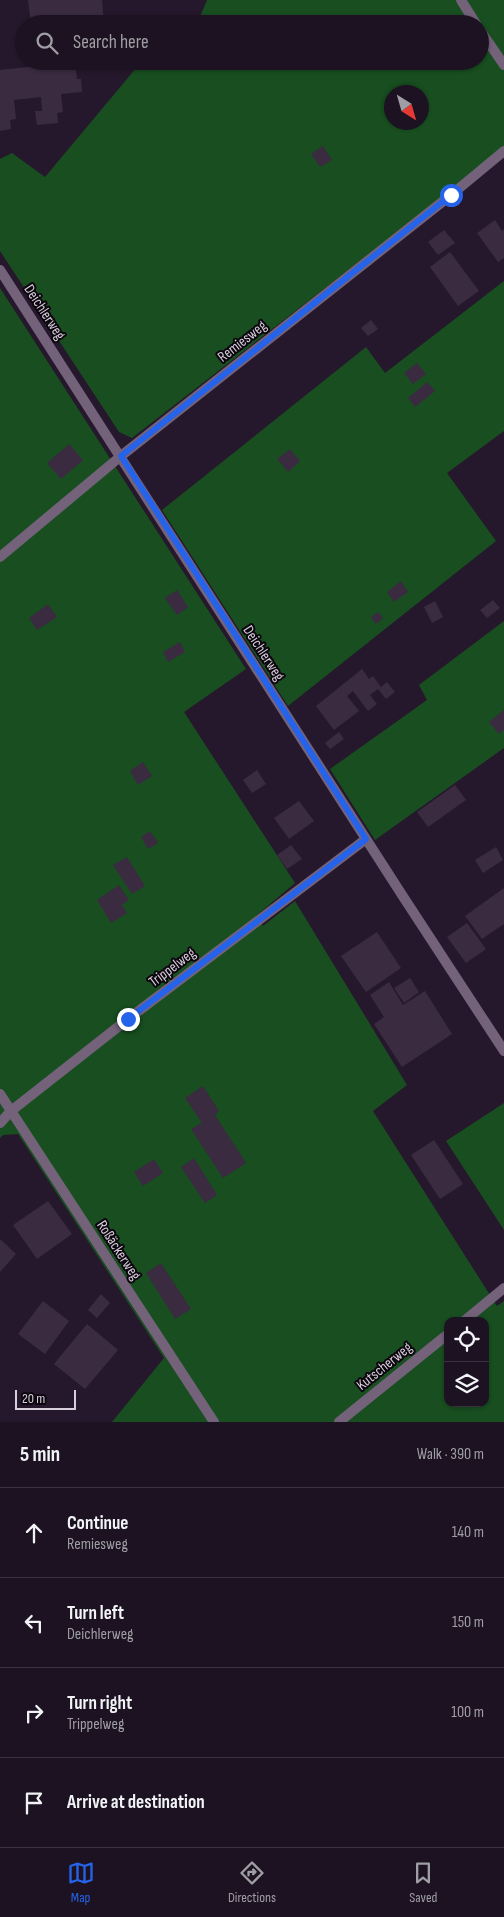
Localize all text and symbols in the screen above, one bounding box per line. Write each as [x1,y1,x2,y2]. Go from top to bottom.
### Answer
search box [15,15,489,70]
icon: search [33,29,61,57]
text: Search here [73,31,149,54]
north arrow [384,85,429,130]
route start [440,184,463,207]
street label: Deichlerweg [20,281,70,344]
street label: Remiesweg [214,316,271,366]
street label: Deichlerweg [239,622,289,685]
street label: Trippelweg [145,944,199,991]
route end [117,1008,140,1031]
street label: Roßäckerweg [92,1217,145,1284]
map controls [444,1317,489,1407]
button: locate [444,1317,489,1362]
street label: Kutscherweg [353,1338,416,1395]
button: layers [444,1362,489,1407]
scale bar [15,1387,76,1410]
text: 20 m [22,1390,45,1407]
text: 5 min [20,1442,60,1467]
text: Walk · 390 m [417,1445,484,1464]
text: Continue [67,1512,128,1535]
icon: ahead [20,1519,48,1547]
text: 140 m [452,1523,484,1542]
text: Remiesweg [67,1535,128,1554]
text: Turn left [67,1602,124,1625]
icon: left [20,1609,48,1637]
text: 150 m [452,1613,484,1632]
text: Deichlerweg [67,1625,134,1644]
text: Turn right [67,1692,132,1715]
icon: right [20,1699,48,1727]
text: 100 m [451,1703,484,1722]
text: Trippelweg [67,1715,124,1734]
icon: arrive [20,1789,48,1817]
text: Arrive at destination [67,1791,205,1814]
tab: Map [67,1859,95,1906]
tab: Directions [228,1859,276,1906]
tab: Saved [409,1859,437,1906]

